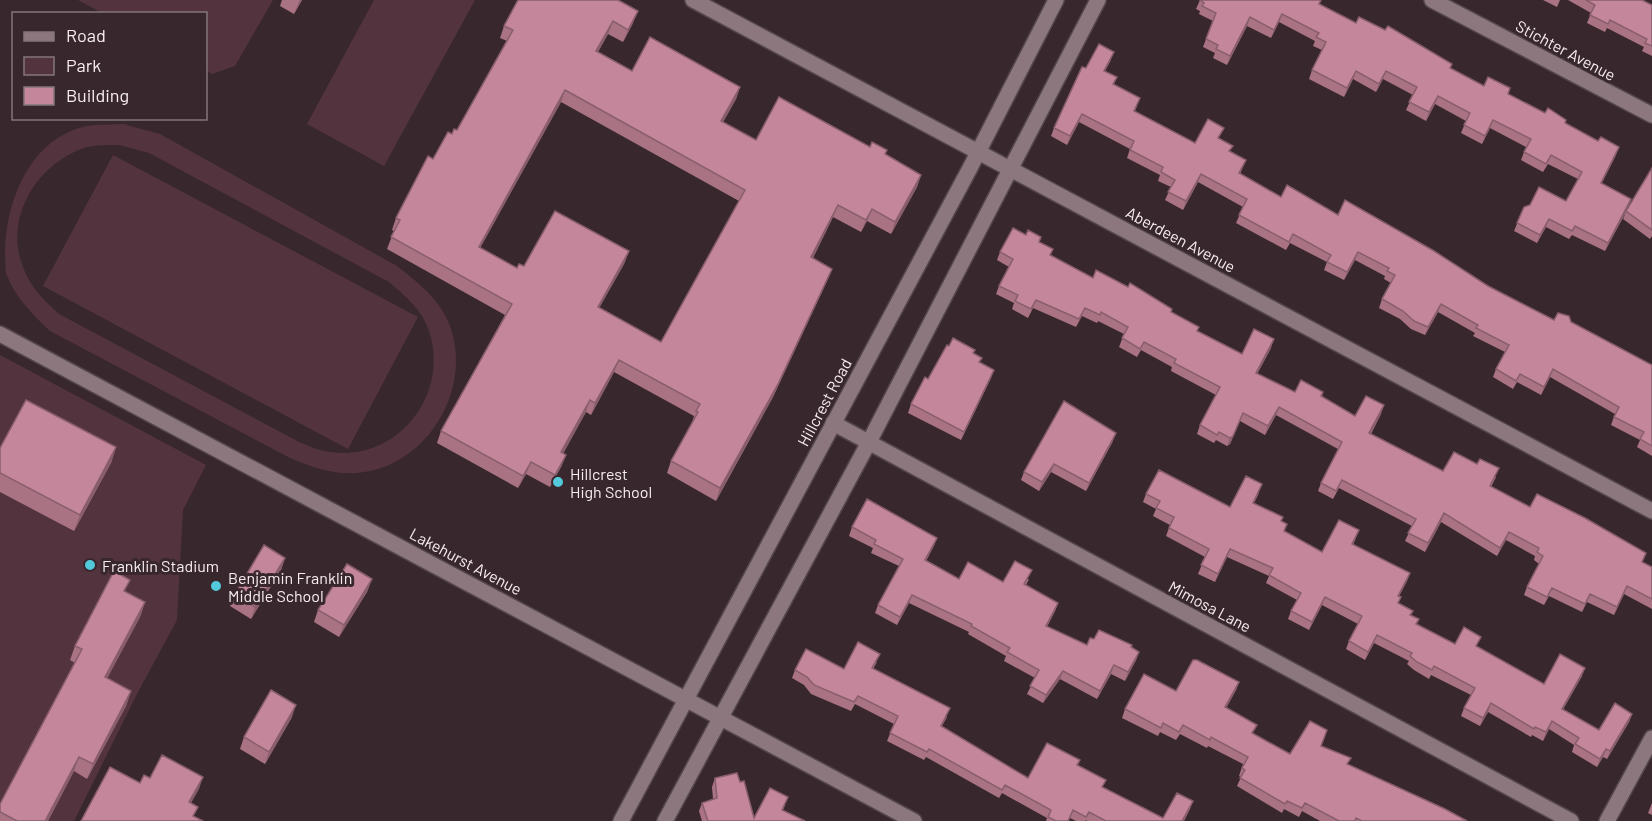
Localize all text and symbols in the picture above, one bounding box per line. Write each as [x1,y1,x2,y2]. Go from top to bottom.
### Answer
legend [12,12,207,120]
street label: Stichter Avenue [1513,16,1619,84]
text: Road [66,24,106,46]
text: Park [66,54,101,76]
text: Building [66,84,129,106]
street label: Aberdeen Avenue [1123,202,1239,276]
street label: Hillcrest Road [793,355,855,449]
place label: Hillcrest High School [570,464,652,501]
marker: Hillcrest High School [551,475,565,489]
street label: Lakehurst Avenue [407,523,525,599]
place label: Franklin Stadium [102,556,219,575]
marker: Franklin Stadium [83,558,97,572]
place label: Benjamin Franklin Middle School [228,568,352,605]
street label: Mimosa Lane [1165,576,1255,636]
marker: Benjamin Franklin Middle School [209,579,223,593]

